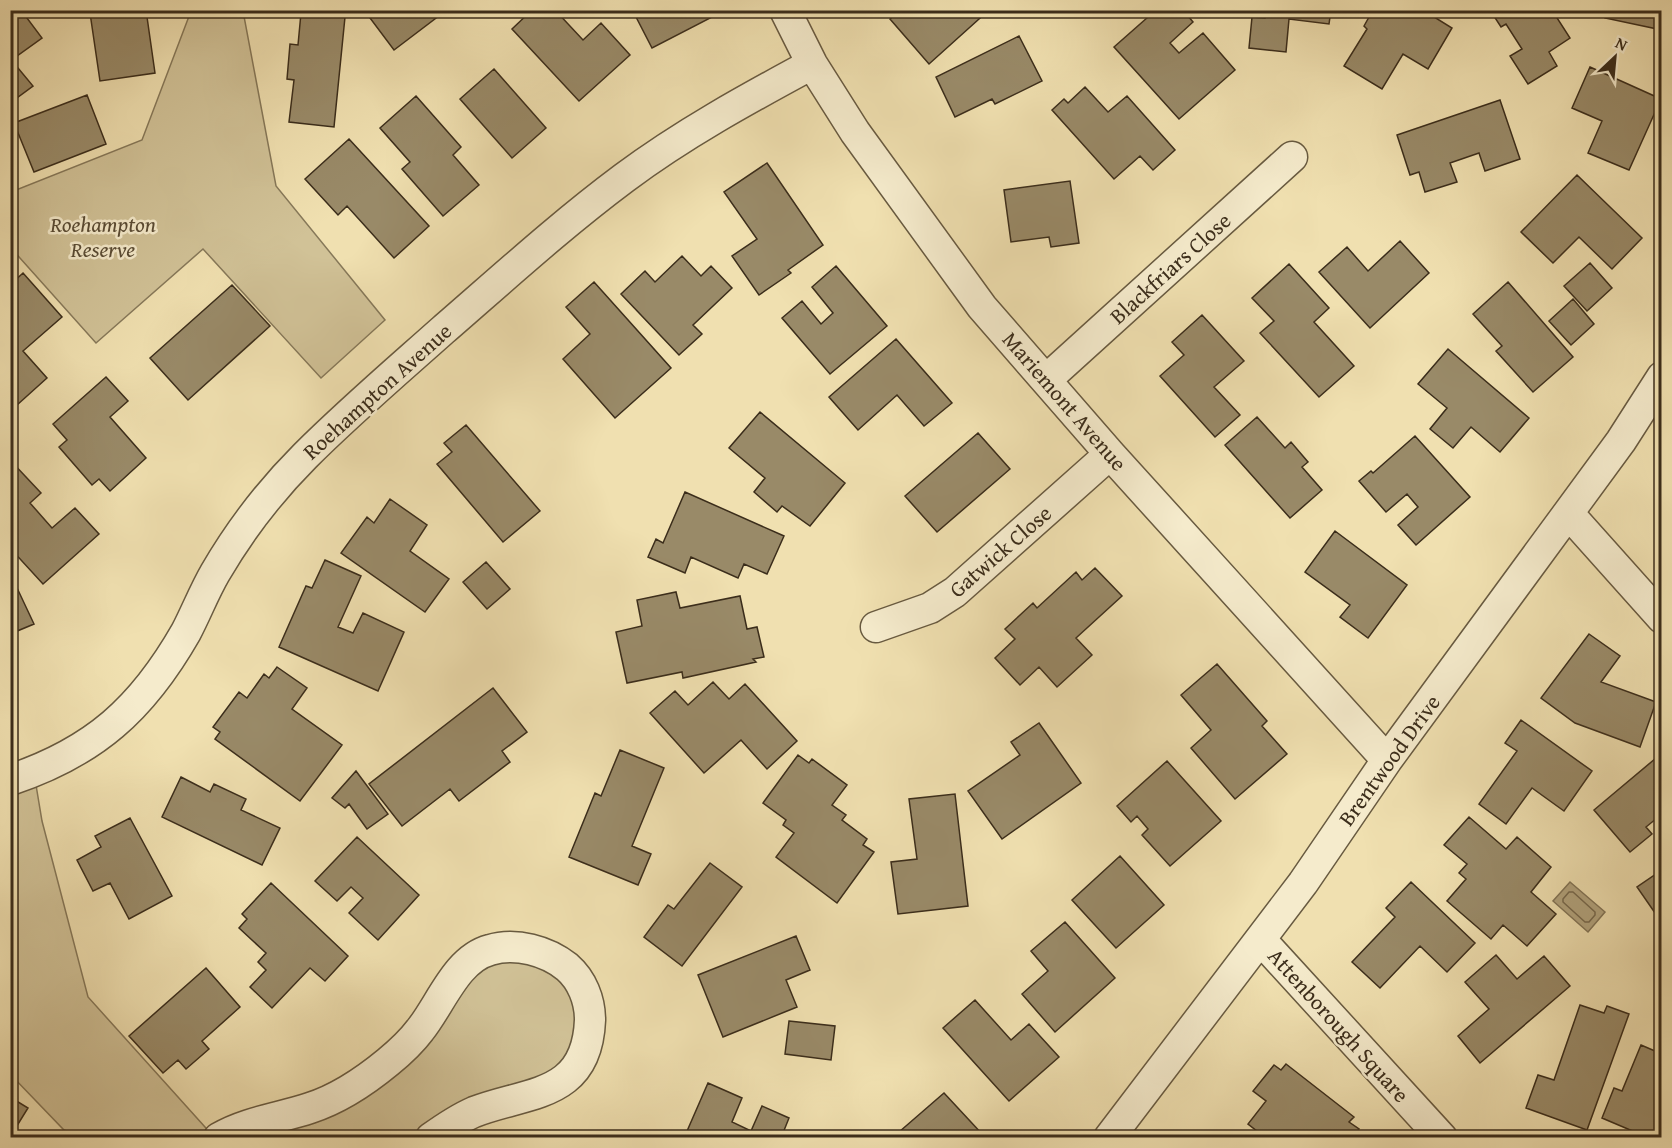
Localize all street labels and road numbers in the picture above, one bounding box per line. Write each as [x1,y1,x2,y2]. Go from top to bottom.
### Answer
street label: Blackfriars Close [1102,205,1238,331]
street label: Roehampton Avenue [295,315,459,467]
street label: Mariemont Avenue [995,324,1135,478]
street label: Gatwick Close [942,497,1058,605]
street label: Brentwood Drive [1330,688,1448,832]
street label: Attenborough Square [1261,941,1417,1109]

